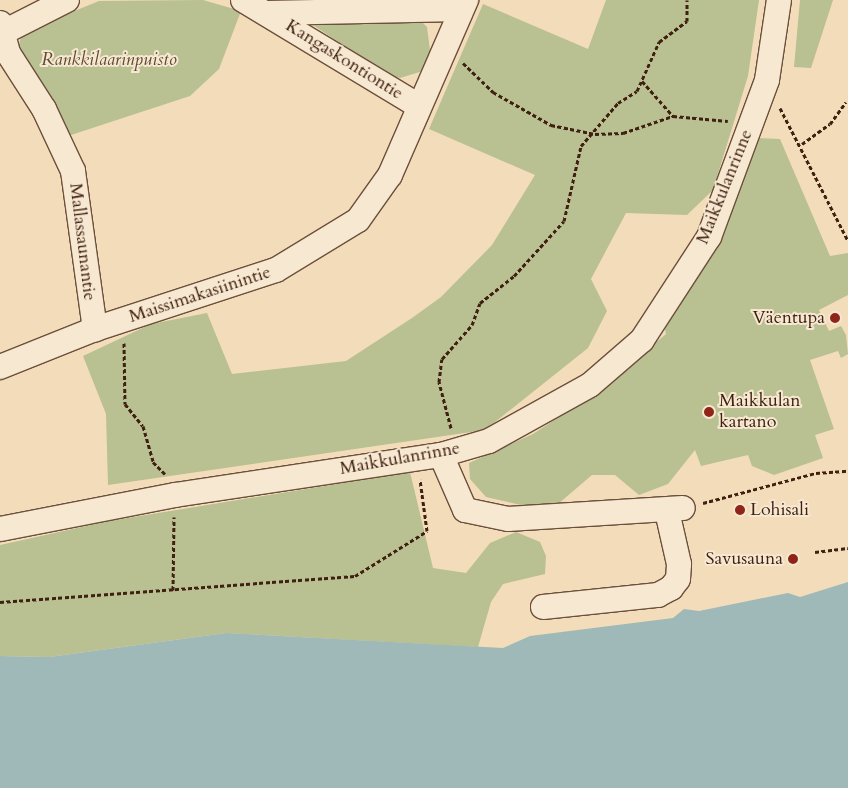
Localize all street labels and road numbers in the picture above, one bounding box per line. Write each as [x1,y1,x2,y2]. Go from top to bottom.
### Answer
street label: Kangaskontiontie [281,15,407,105]
street label: Maikkulanrinne [692,126,758,248]
street label: Mallassaunantie [64,182,100,302]
street label: Maissimakasiinintie [126,262,274,328]
street label: Maikkulanrinne [338,438,462,480]

